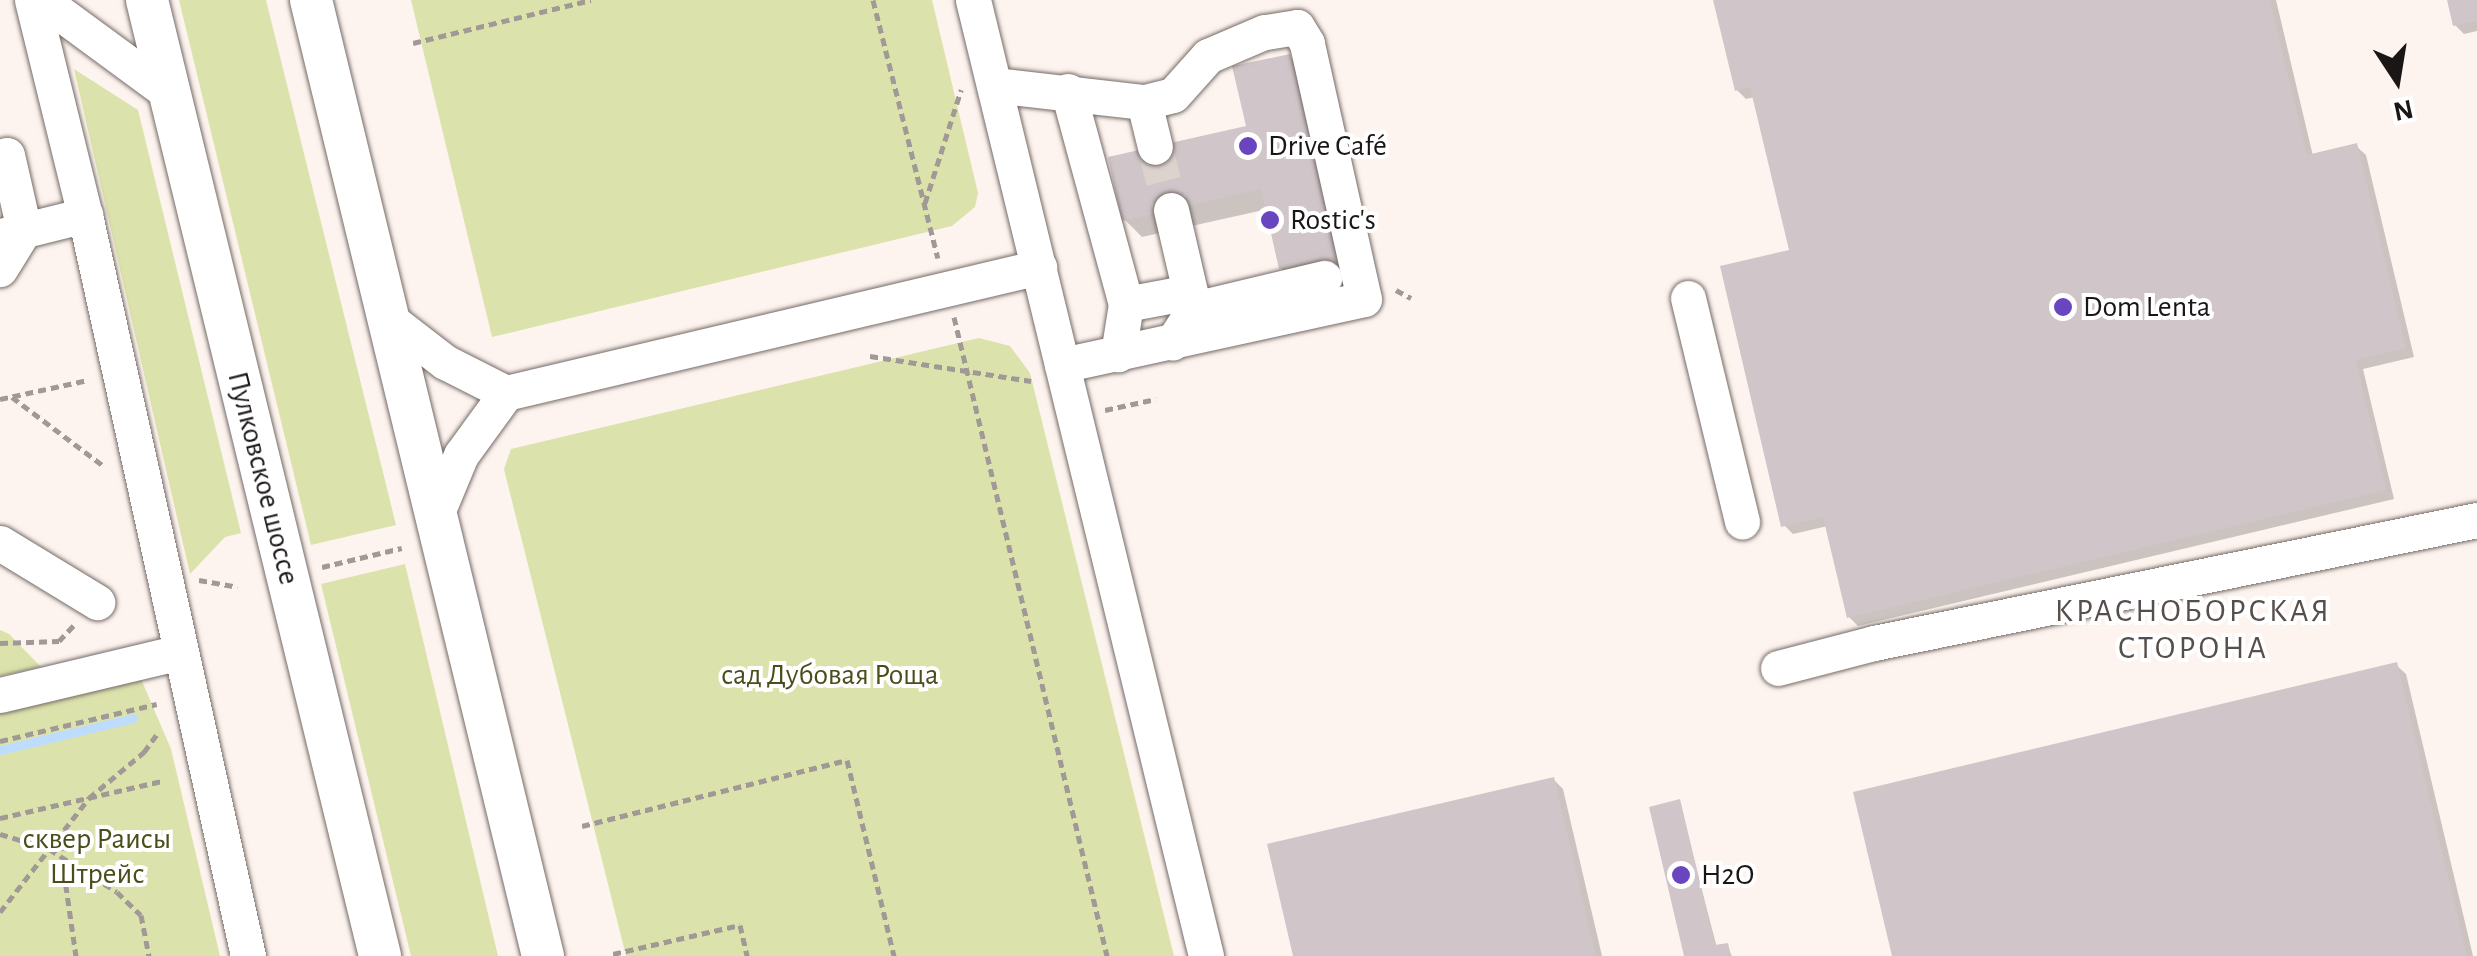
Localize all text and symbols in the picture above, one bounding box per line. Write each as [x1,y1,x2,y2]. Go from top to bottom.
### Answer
north arrow [2347,30,2447,130]
text: N [2391,94,2416,125]
place label: Drive Café [1268,128,1387,164]
marker: Drive Café [1237,135,1259,157]
place label: Rostic's [1290,202,1376,238]
marker: Rostic's [1259,209,1281,231]
place label: Dom Lenta [2083,289,2211,325]
marker: Dom Lenta [2052,296,2074,318]
street label: Пулковское шоссе [219,368,307,588]
district label: КРАСНОБОРСКАЯ СТОРОНА [2055,593,2331,668]
park label: сад Дубовая Роща [721,657,939,693]
park label: сквер Раисы Штрейс [23,821,171,892]
place label: H2O [1701,857,1754,893]
marker: H2O [1670,864,1692,886]

